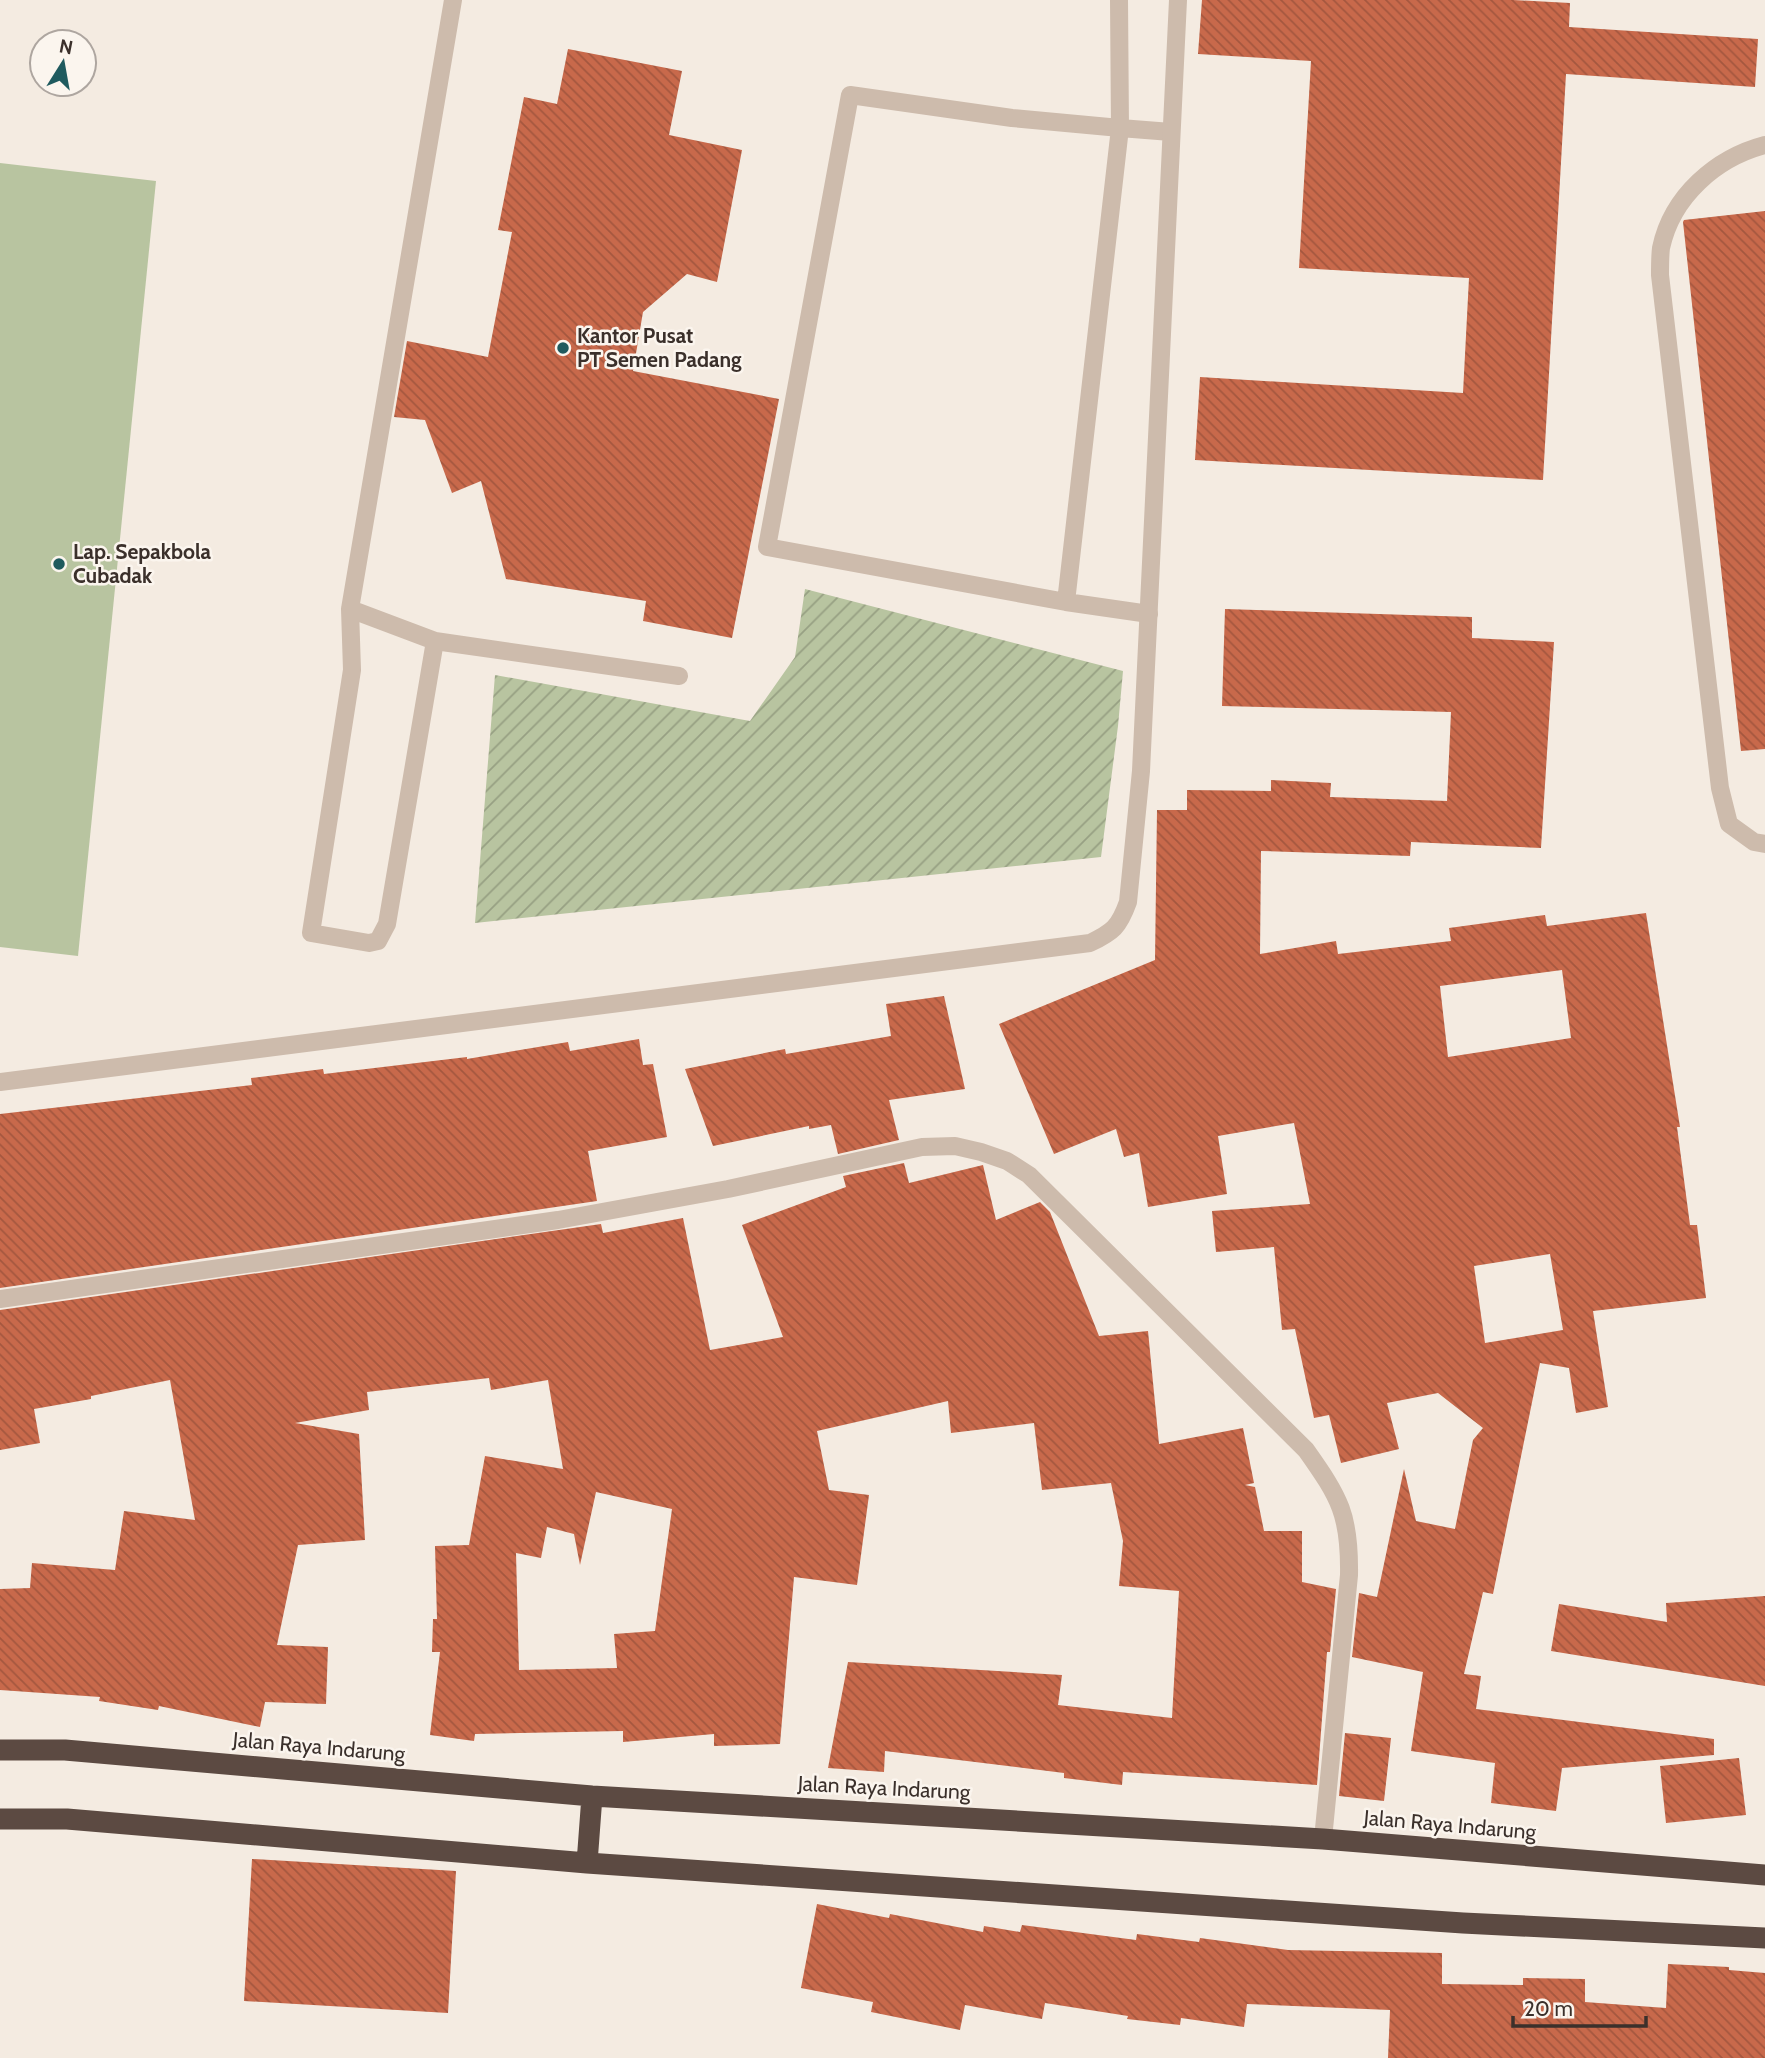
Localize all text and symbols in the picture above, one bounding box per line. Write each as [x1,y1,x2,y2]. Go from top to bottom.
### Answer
north arrow [28,28,98,98]
text: N [57,34,75,59]
place label: Kantor Pusat PT Semen Padang [577,323,742,372]
marker: Kantor Pusat PT Semen Padang [555,340,571,356]
place label: Lap. Sepakbola Cubadak [73,539,211,588]
marker: Lap. Sepakbola Cubadak [51,556,67,572]
street label: Jalan Raya Indarung [231,1726,407,1767]
street label: Jalan Raya Indarung [796,1770,971,1805]
street label: Jalan Raya Indarung [1362,1804,1538,1845]
scale bar [1513,1984,1646,2028]
text: 20 m [1524,1996,1573,2021]

